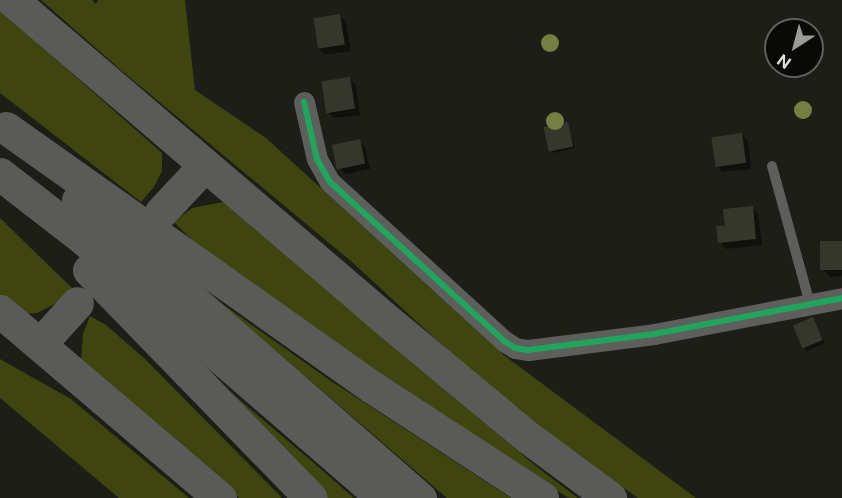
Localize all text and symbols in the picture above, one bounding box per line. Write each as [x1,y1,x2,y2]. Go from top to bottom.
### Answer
north arrow [764,18,824,78]
text: N [774,50,795,73]

